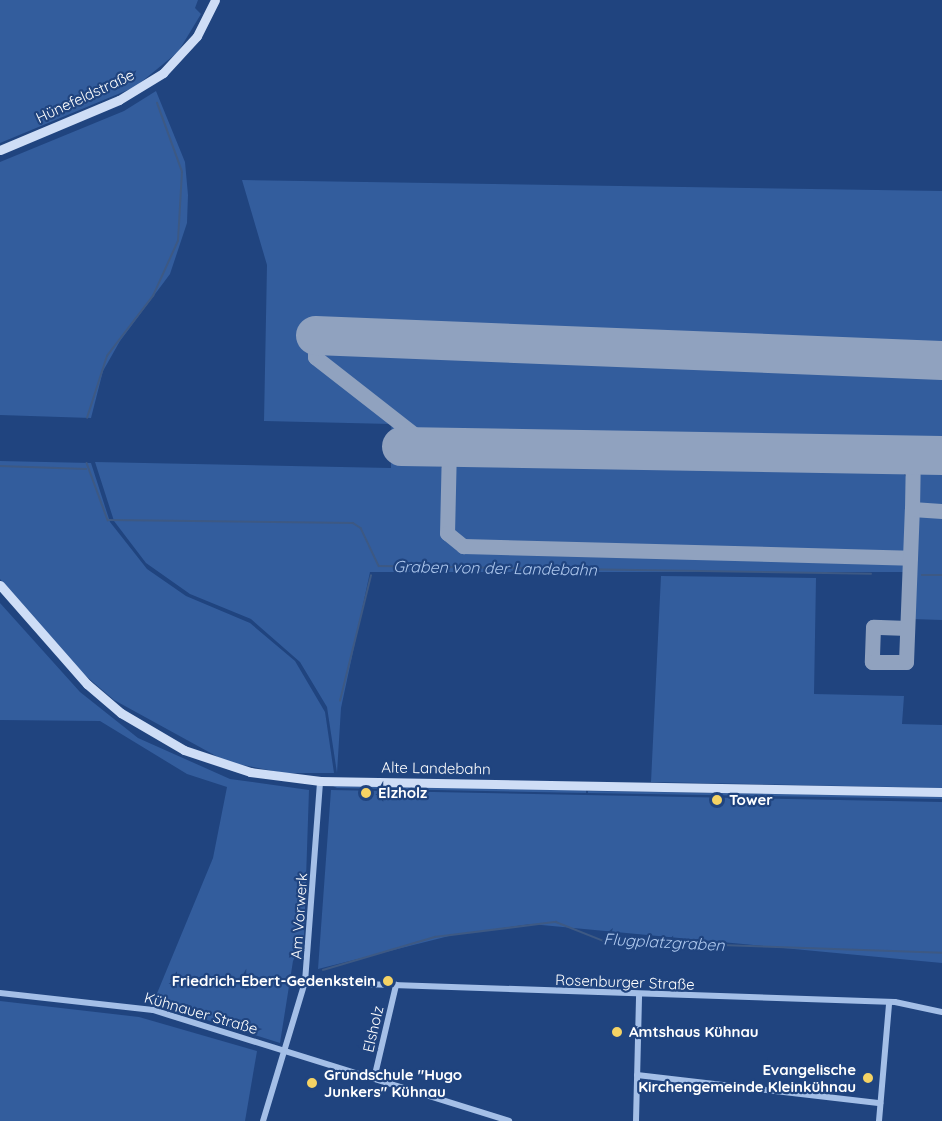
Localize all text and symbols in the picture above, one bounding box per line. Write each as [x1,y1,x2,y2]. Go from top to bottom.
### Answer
street label: Hünefeldstraße [33,65,137,127]
water label: Graben von der Landebahn [393,557,597,579]
street label: Alte Landebahn [381,758,491,778]
place label: Elzholz [378,784,427,802]
marker: Elzholz [359,786,373,800]
place label: Tower [729,791,773,809]
marker: Tower [710,793,724,807]
street label: Am Vorwerk [287,872,311,960]
water label: Flugplatzgraben [603,929,725,955]
street label: Rosenburger Straße [555,971,695,993]
place label: Friedrich-Ebert-Gedenkstein [172,972,376,990]
marker: Friedrich-Ebert-Gedenkstein [381,974,395,988]
street label: Kühnauer Straße [142,988,260,1038]
street label: Elsholz [359,1004,387,1054]
place label: Amtshaus Kühnau [629,1023,759,1041]
marker: Amtshaus Kühnau [610,1025,624,1039]
place label: Evangelische Kirchengemeinde Kleinkühnau [638,1060,856,1095]
place label: Grundschule "Hugo Junkers" Kühnau [324,1065,462,1100]
marker: Evangelische Kirchengemeinde Kleinkühnau [861,1071,875,1085]
marker: Grundschule "Hugo Junkers" Kühnau [305,1076,319,1090]

